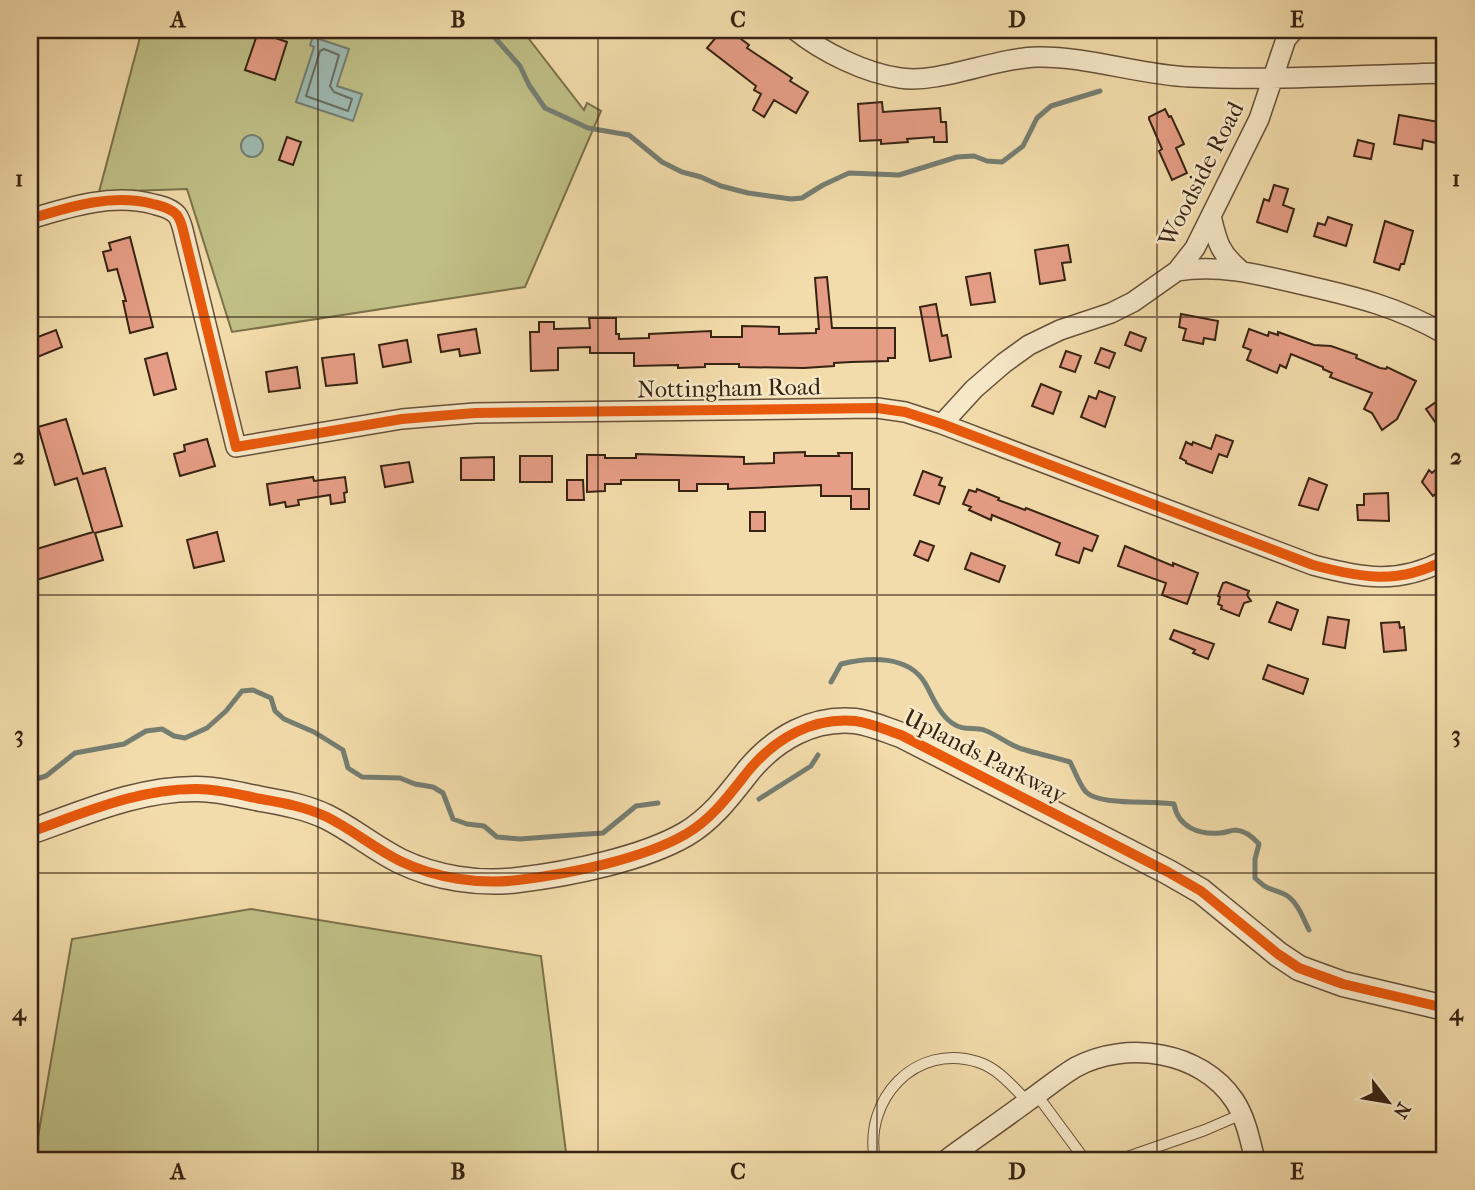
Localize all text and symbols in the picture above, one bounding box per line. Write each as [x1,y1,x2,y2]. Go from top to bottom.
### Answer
text: A [169,6,187,33]
text: B [451,6,466,33]
text: C [730,6,746,33]
text: D [1008,6,1026,33]
text: E [1290,6,1304,33]
street label: Woodside Road [1152,96,1250,252]
text: 1 [15,165,23,192]
text: 1 [1452,165,1460,192]
street label: Nottingham Road [637,372,822,404]
text: 2 [13,443,25,470]
text: 2 [1450,443,1462,470]
street label: Uplands Parkway [899,703,1072,810]
text: 3 [14,721,24,748]
text: 3 [1451,721,1461,748]
text: 4 [11,999,27,1026]
text: 4 [1448,999,1464,1026]
north arrow [1352,1068,1422,1138]
text: N [1388,1098,1415,1123]
text: A [169,1158,187,1185]
text: B [451,1158,466,1185]
text: C [730,1158,746,1185]
text: D [1008,1158,1026,1185]
text: E [1290,1158,1304,1185]

